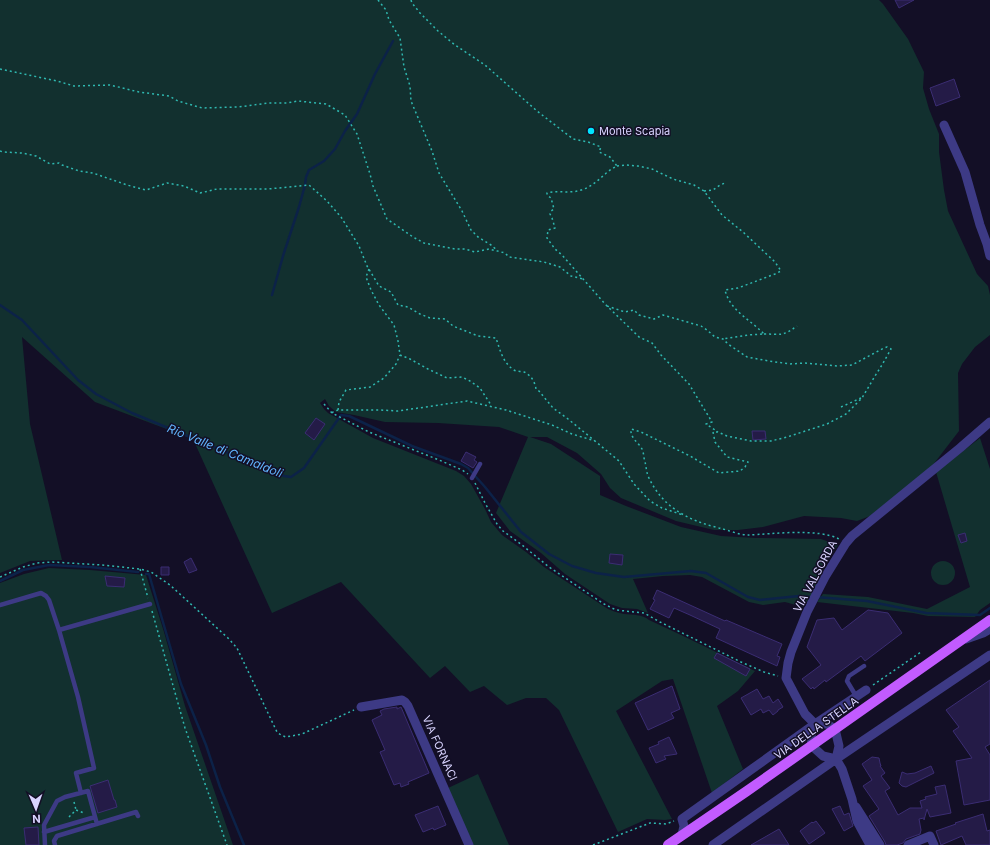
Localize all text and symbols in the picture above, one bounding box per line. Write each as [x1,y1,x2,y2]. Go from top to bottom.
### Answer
place label: Monte Scapia [599,124,670,138]
marker: Monte Scapia [586,126,596,136]
water label: Rio Valle di Camaldoli [165,420,286,481]
street label: VIA VALSORDA [790,537,840,614]
street label: VIA DELLA STELLA [771,693,861,762]
street label: VIA FORNACI [419,713,461,783]
north arrow [16,789,56,829]
text: N [32,812,41,826]

